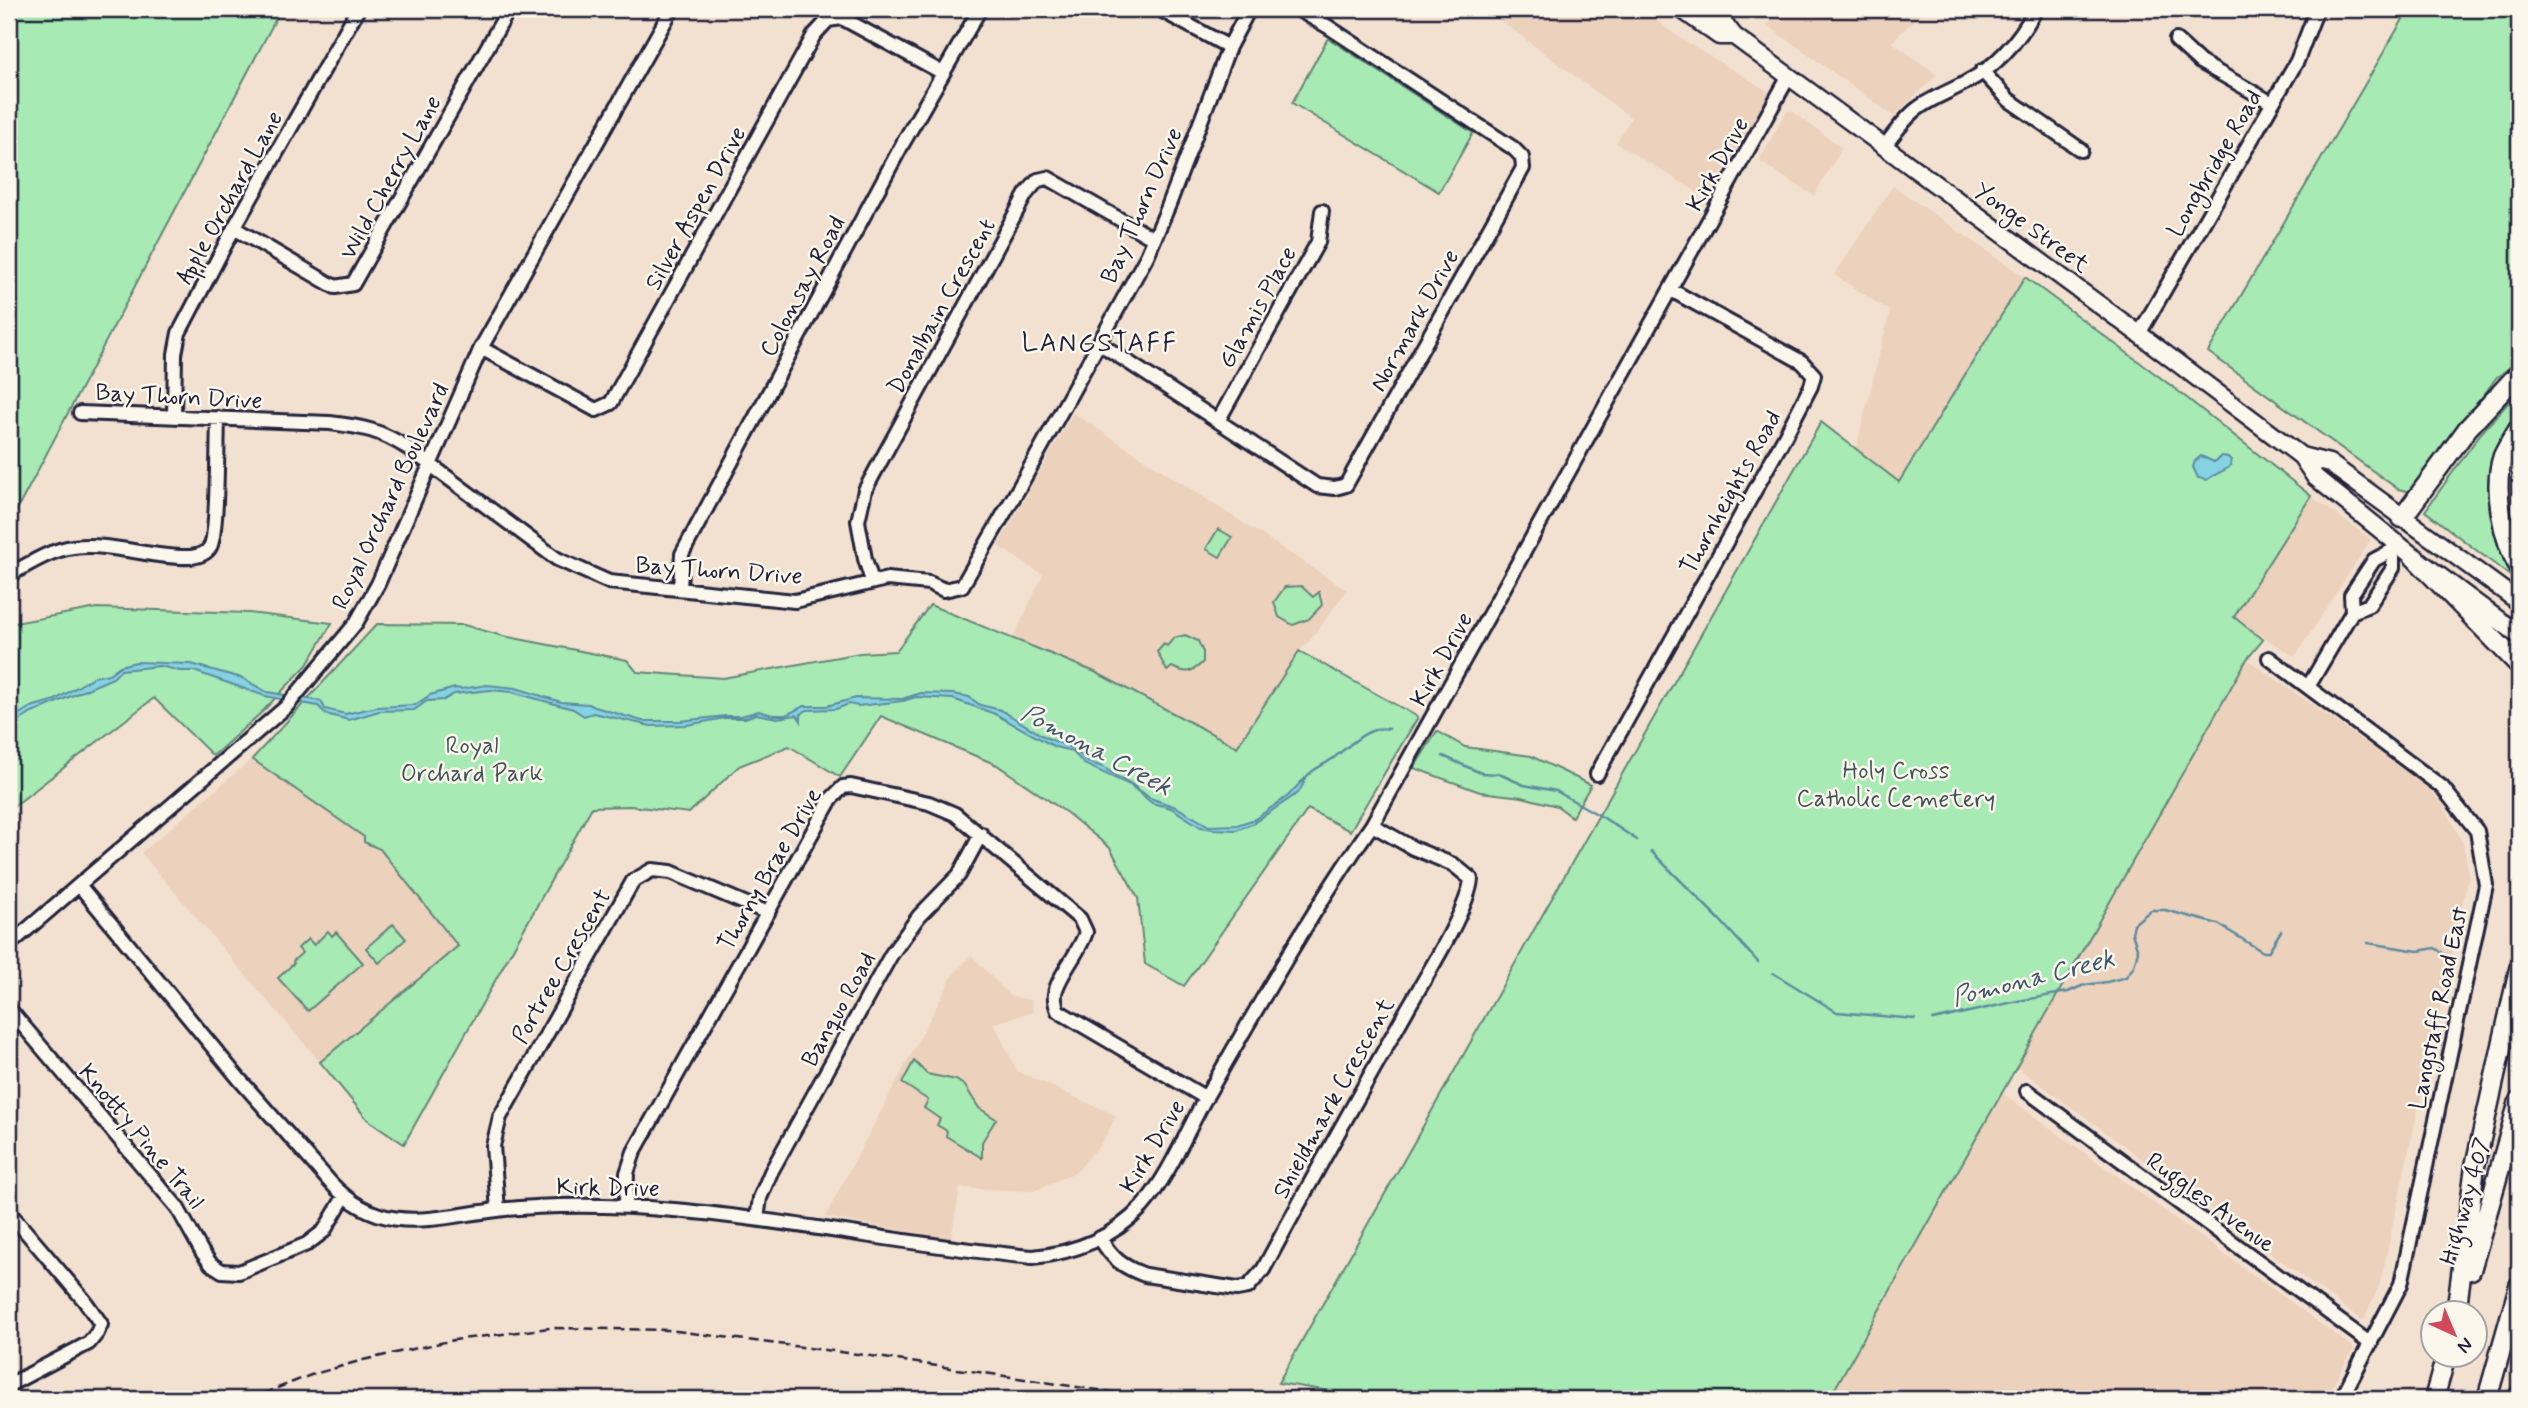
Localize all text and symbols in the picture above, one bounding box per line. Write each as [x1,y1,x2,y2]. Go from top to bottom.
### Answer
street label: Longbridge Road [2161,84,2272,244]
street label: Wild Cherry Lane [333,90,449,265]
street label: Apple Orchard Lane [170,106,293,291]
street label: Kirk Drive [1680,112,1757,217]
street label: Silver Aspen Drive [638,121,754,296]
street label: Bay Thorn Drive [1094,123,1191,288]
street label: Yonge Street [1966,176,2095,282]
street label: Colonsay Road [753,211,853,362]
street label: Donalbain Crescent [881,213,1004,400]
street label: Glamis Place [1212,241,1305,374]
street label: Normark Drive [1363,244,1467,397]
district label: LANGSTAFF [1022,327,1178,361]
street label: Bay Thorn Drive [95,378,263,417]
street label: Royal Orchard Boulevard [325,379,457,615]
street label: Thornheights Road [1673,405,1789,580]
street label: Bay Thorn Drive [634,550,803,593]
street label: Kirk Drive [1404,607,1481,712]
water label: Pomona Creek [1015,697,1177,805]
park label: Royal Orchard Park [401,731,543,790]
park label: Holy Cross Catholic Cemetery [1797,756,1995,815]
street label: Thorny Brae Drive [711,782,830,957]
street label: Portree Crescent [505,884,619,1050]
street label: Langstaff Road East [2403,904,2478,1113]
water label: Pomona Creek [1949,942,2118,1016]
street label: Banquo Road [795,947,884,1073]
street label: Shieldmark Crescent [1266,993,1402,1205]
street label: Knotty Pine Trail [71,1058,211,1216]
street label: Kirk Drive [1113,1094,1193,1199]
street label: Highway 407 [2433,1134,2502,1270]
street label: Ruggles Avenue [2138,1146,2281,1263]
street label: Kirk Drive [556,1172,660,1205]
north arrow [2420,1300,2490,1370]
text: N [2452,1332,2478,1359]

